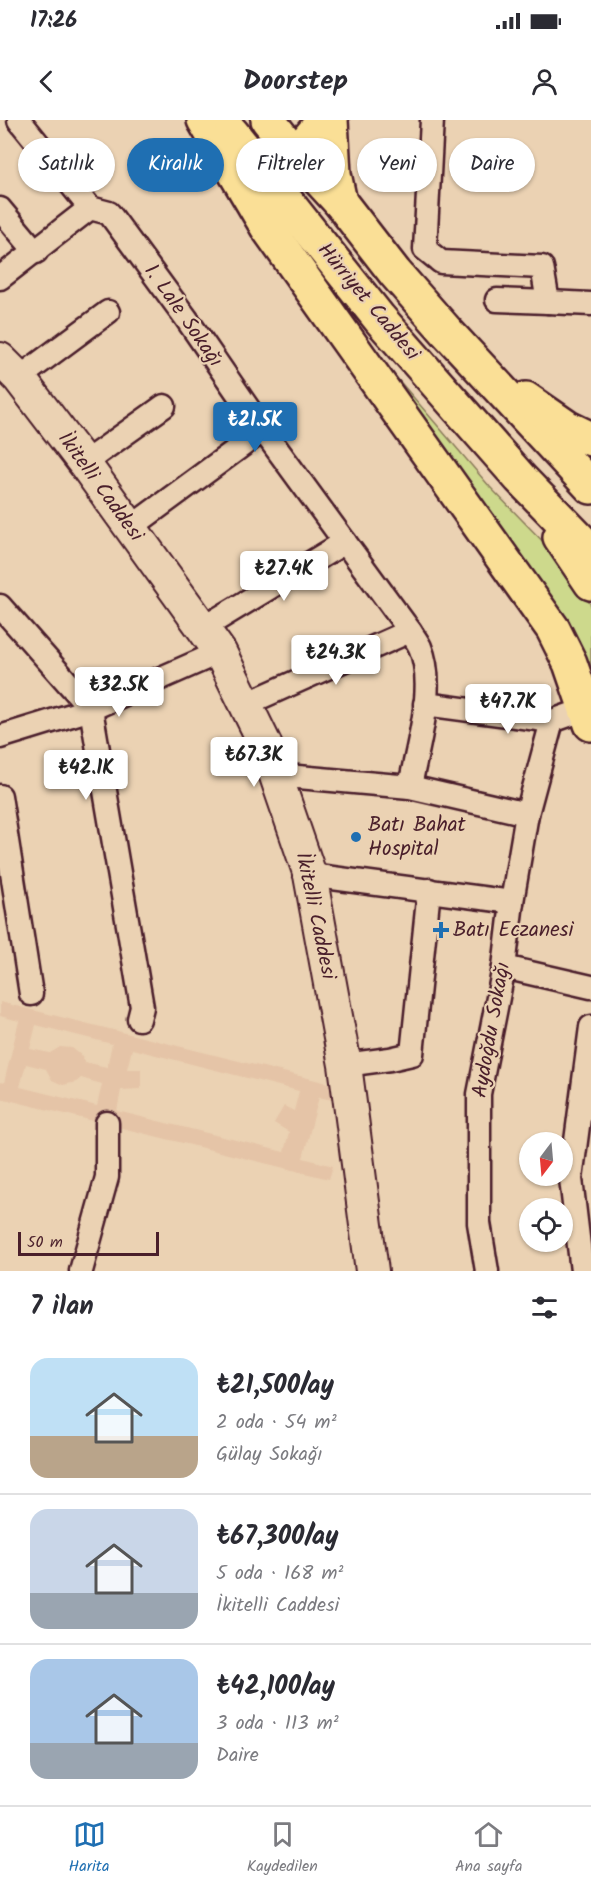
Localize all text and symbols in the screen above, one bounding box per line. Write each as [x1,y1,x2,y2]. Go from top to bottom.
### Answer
text: 17:26 [30,4,77,39]
text: Doorstep [243,60,348,103]
icon: back [30,65,63,98]
icon: person [528,65,561,98]
chip: Satılık [18,138,115,192]
chip: Kiralık [127,138,224,192]
chip: Filtreler [236,138,345,192]
chip: Yeni [357,138,437,192]
chip: Daire [449,138,535,192]
street label: Hürriyet Caddesi [309,236,428,369]
street label: 1. Lale Sokağı [135,257,231,375]
pin: ₺21.5K [206,402,304,453]
text: ₺21.5K [227,405,283,437]
street label: İkitelli Caddesi [49,425,152,550]
pin: ₺27.4K [235,551,333,602]
text: ₺27.4K [254,554,314,586]
pin: ₺24.3K [287,635,385,686]
text: ₺24.3K [305,638,367,670]
pin: ₺32.5K [70,667,168,718]
text: ₺32.5K [89,670,149,702]
pin: ₺47.7K [459,684,557,735]
text: ₺47.7K [479,687,537,719]
pin: ₺67.3K [205,737,303,788]
text: ₺67.3K [224,740,284,772]
pin: ₺42.1K [37,750,135,801]
text: ₺42.1K [58,753,114,785]
place label: Batı Bahat Hospital [368,809,467,866]
marker: Batı Bahat Hospital [349,830,363,844]
street label: İkitelli Caddesi [285,849,345,984]
place label: Batı Eczanesi [453,914,575,947]
marker: Batı Eczanesi [434,923,448,937]
street label: Aydoğdu Sokağı [464,960,520,1100]
north arrow [519,1132,573,1186]
map controls [519,1132,573,1252]
button: locate [519,1198,573,1252]
scale bar [18,1229,159,1256]
text: 50 m [27,1230,63,1255]
text: 7 ilan [30,1286,94,1328]
icon: filters [528,1291,561,1324]
text: ₺21,500/ay [216,1365,334,1407]
icon: home [78,1382,150,1454]
text: 2 oda · 54 m² [216,1407,337,1439]
text: Gülay Sokağı [216,1439,323,1471]
text: ₺67,300/ay [216,1516,339,1558]
icon: home [78,1533,150,1605]
text: 5 oda · 168 m² [216,1558,344,1590]
text: İkitelli Caddesi [216,1590,339,1622]
text: ₺42,100/ay [216,1666,335,1708]
icon: home [78,1683,150,1755]
text: 3 oda · 113 m² [216,1708,339,1740]
text: Daire [216,1740,259,1772]
tab: Harita [69,1818,110,1879]
tab: Kaydedilen [247,1818,318,1879]
tab: Ana sayfa [455,1818,522,1879]

